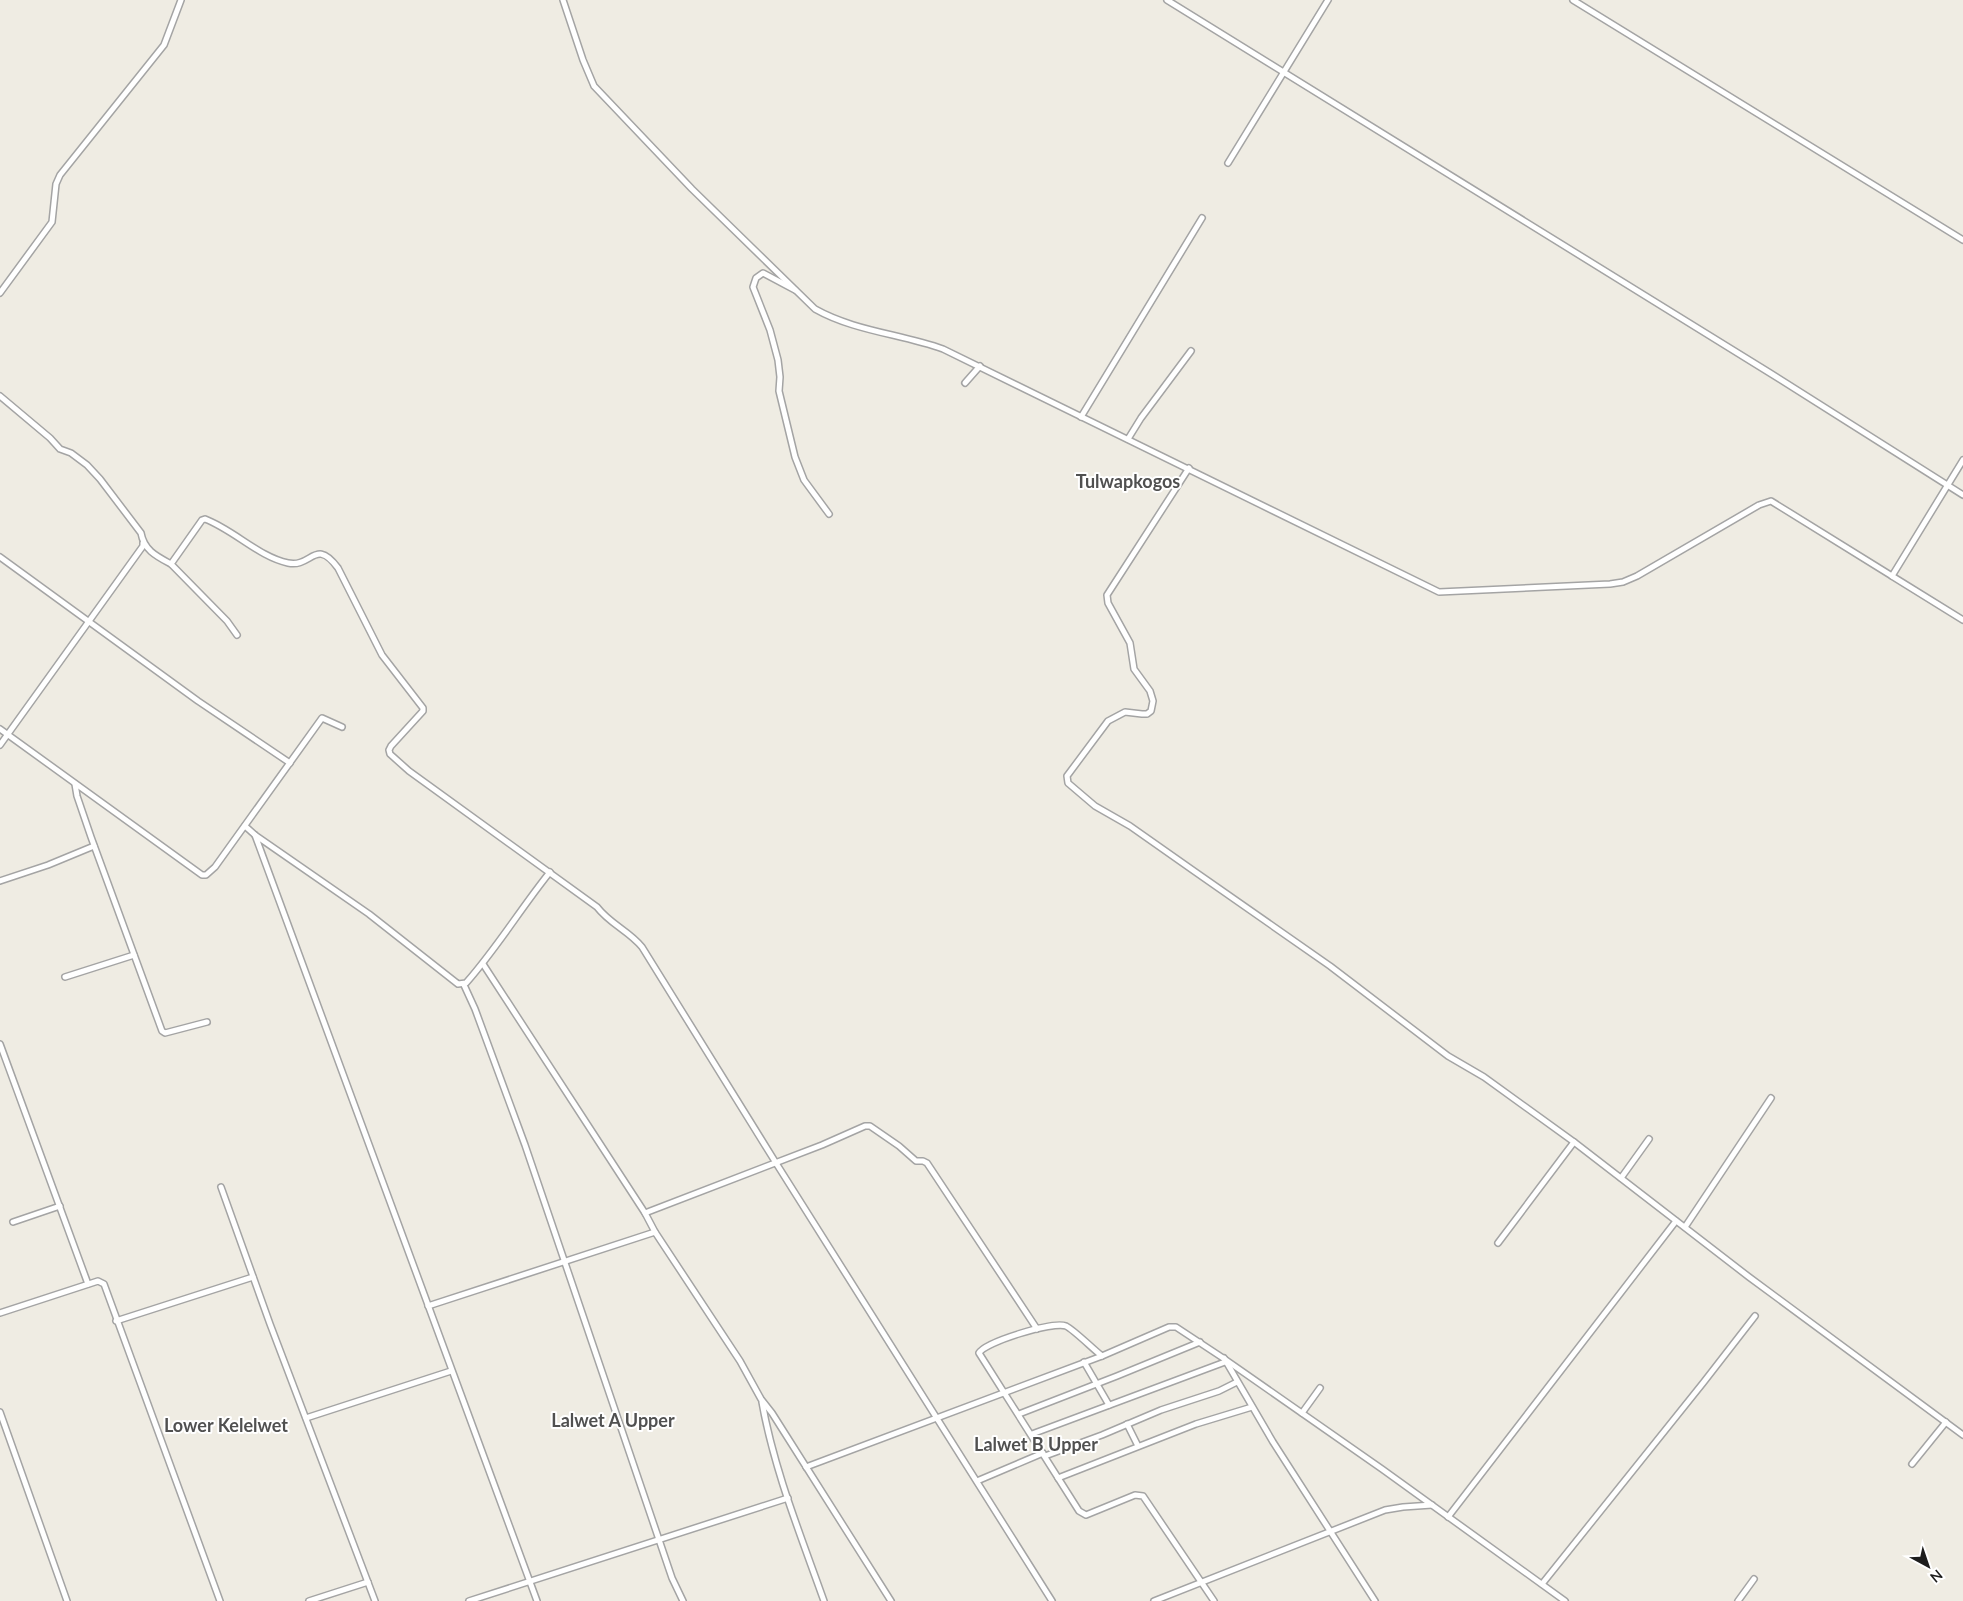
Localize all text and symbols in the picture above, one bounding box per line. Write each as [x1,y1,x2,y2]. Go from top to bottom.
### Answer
district label: Tulwapkogos [1076,470,1180,492]
district label: Lalwet A Upper [551,1409,675,1431]
district label: Lower Kelelwet [164,1414,288,1436]
district label: Lalwet B Upper [974,1433,1098,1455]
north arrow [1903,1541,1953,1591]
text: N [1927,1566,1946,1586]

